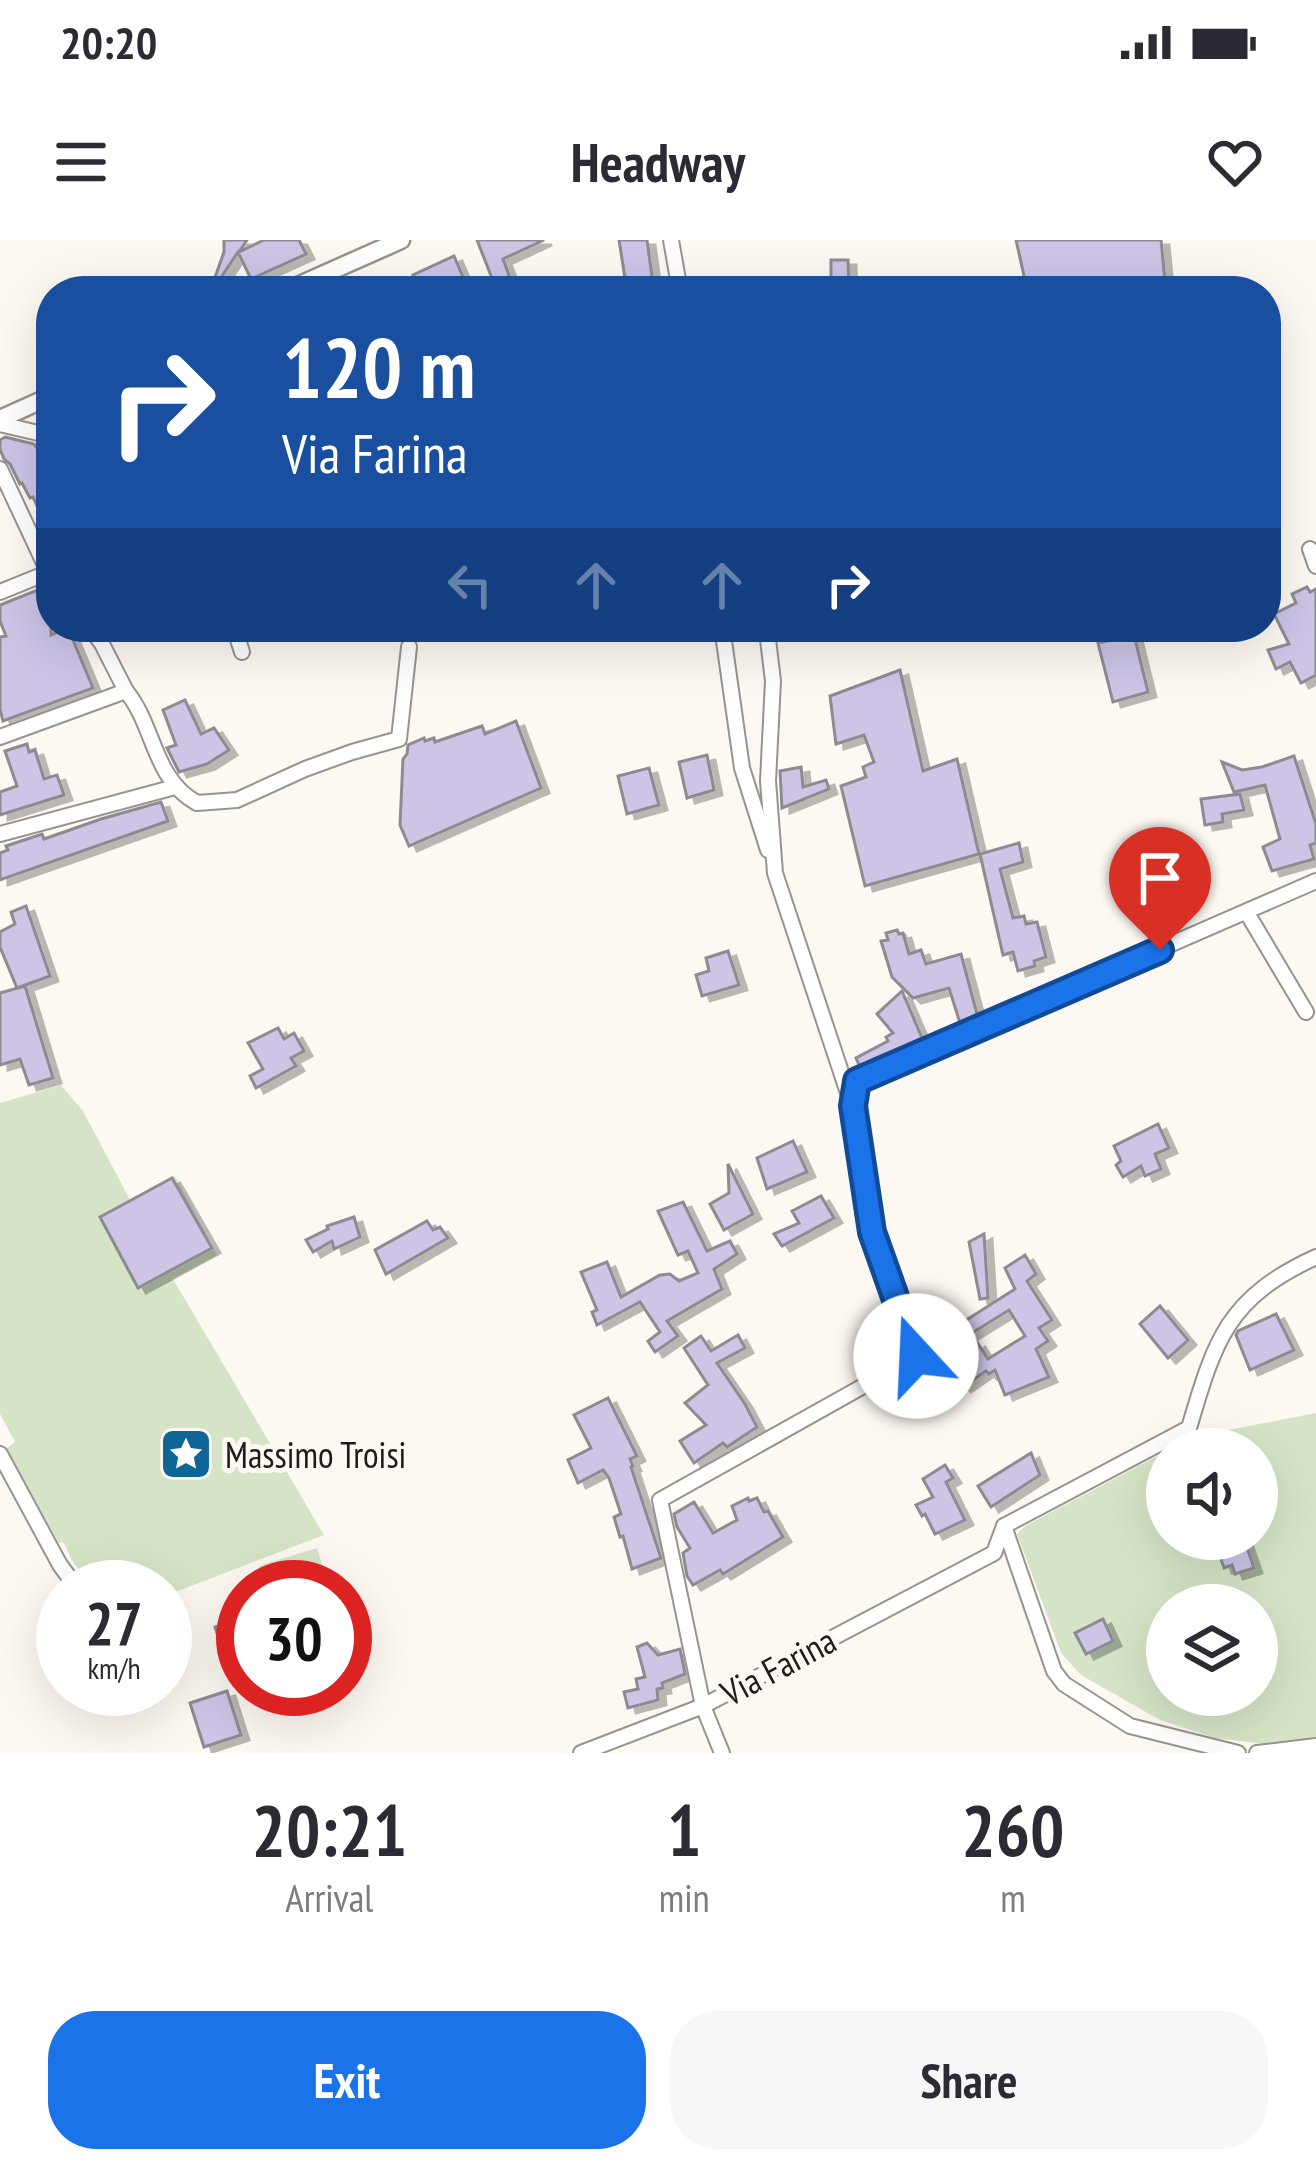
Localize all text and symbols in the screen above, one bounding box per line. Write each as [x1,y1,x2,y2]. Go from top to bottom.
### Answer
text: 20:20 [60,13,157,71]
text: Headway [571,127,745,197]
icon: menu [48,129,114,195]
icon: heart [1202,129,1268,195]
text: 120 m [282,312,475,421]
icon: right [84,324,240,480]
text: Via Farina [282,418,468,488]
icon: left [437,552,503,618]
icon: ahead [563,552,629,618]
icon: ahead [689,552,755,618]
icon: right [815,552,881,618]
pin [1109,827,1211,950]
icon: arrive [1127,845,1193,911]
position arrow [853,1293,979,1419]
place icon: Massimo Troisi [158,1426,214,1482]
map controls [1146,1428,1278,1716]
button: sound [1146,1428,1278,1560]
place label: Massimo Troisi [225,1431,406,1478]
speed limit sign: 30 [216,1560,372,1716]
text: 27 [85,1584,143,1662]
button: layers [1146,1584,1278,1716]
street label: Via Farina [711,1616,844,1716]
text: km/h [87,1648,141,1687]
text: 20:21 [252,1783,407,1876]
text: 1 [667,1783,701,1876]
text: 260 [961,1783,1064,1876]
text: Arrival [285,1872,373,1923]
text: min [659,1872,710,1923]
text: m [1000,1872,1026,1923]
button: Exit [48,2011,646,2149]
button: Share [670,2011,1268,2149]

